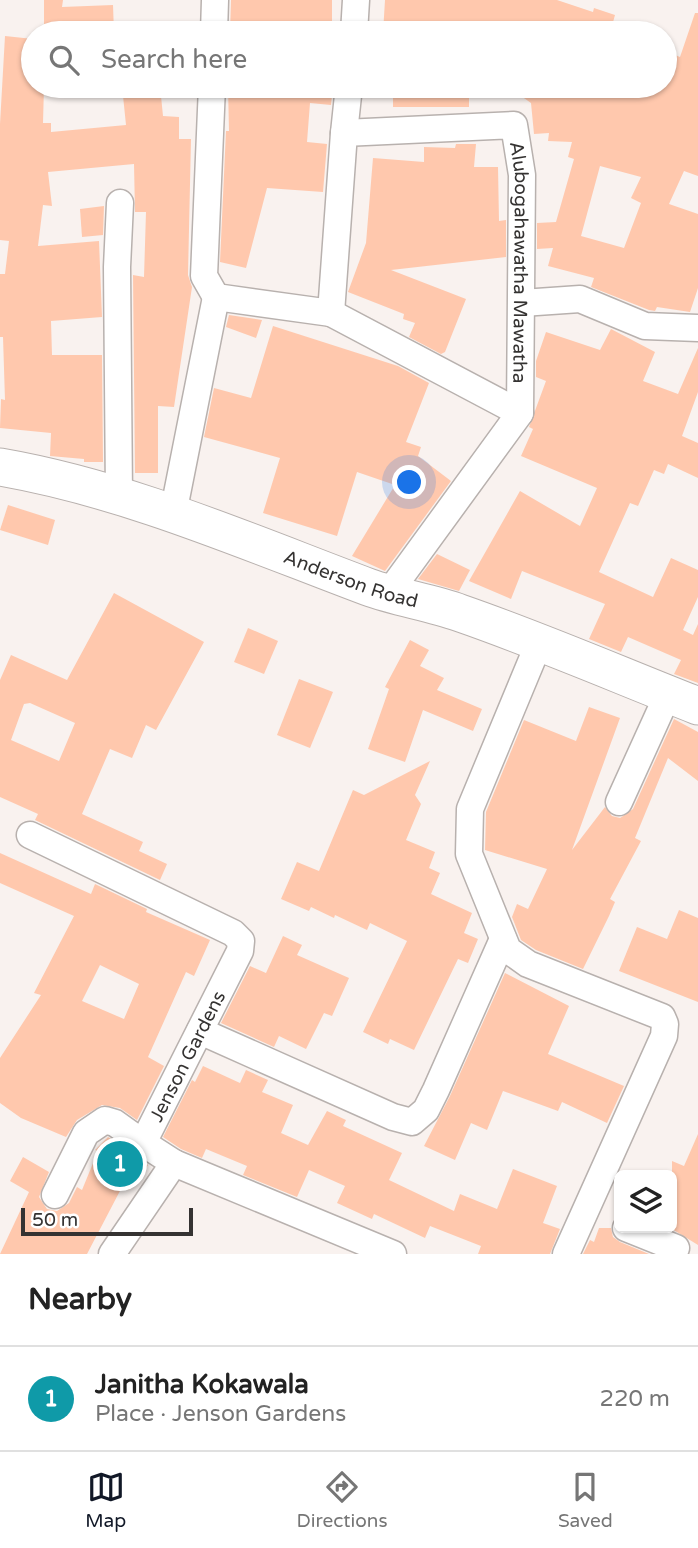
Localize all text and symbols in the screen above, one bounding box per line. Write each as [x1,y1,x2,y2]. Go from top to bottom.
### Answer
search box [21,21,677,98]
icon: search [45,41,83,79]
text: Search here [101,44,247,75]
street label: Alubogahawatha Mawatha [505,140,532,384]
your location [392,465,426,499]
street label: Anderson Road [281,546,420,613]
street label: Jenson Gardens [145,987,230,1126]
pin: 1 [97,1138,143,1190]
map controls [614,1170,677,1233]
button: layers [614,1170,677,1233]
scale bar [21,1205,192,1237]
text: 50 m [32,1209,78,1231]
text: Nearby [28,1281,132,1318]
text: Janitha Kokawala [95,1369,309,1400]
text: 1 [44,1385,58,1413]
text: 220 m [600,1385,670,1413]
text: Place · Jenson Gardens [95,1400,346,1428]
tab: Map [85,1468,126,1532]
tab: Directions [297,1468,388,1532]
tab: Saved [558,1468,613,1532]

